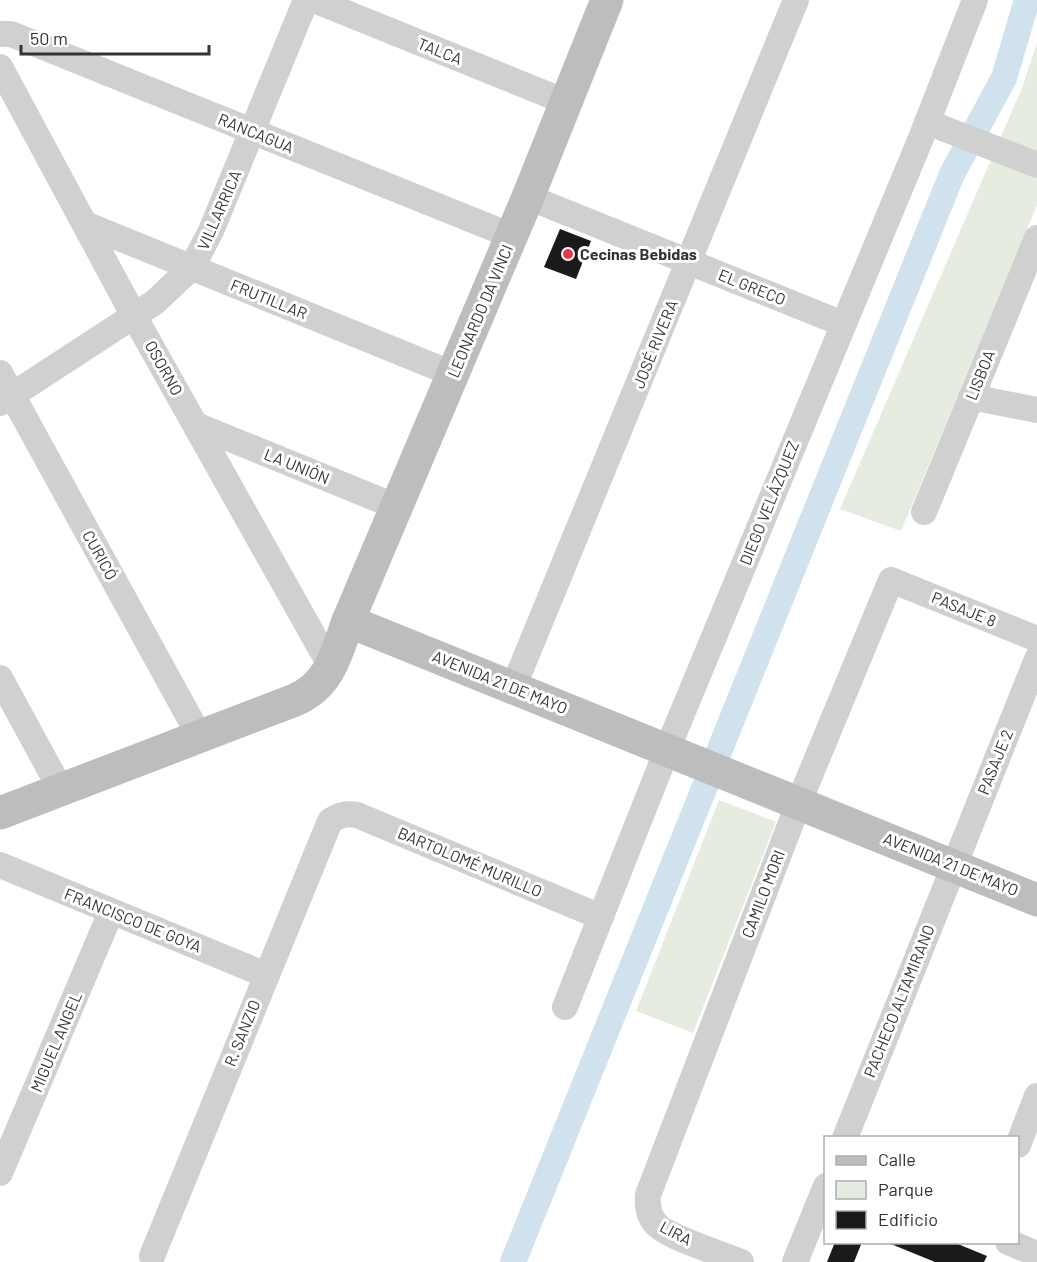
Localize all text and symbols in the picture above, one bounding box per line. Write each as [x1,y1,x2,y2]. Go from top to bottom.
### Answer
scale bar [21,18,208,56]
text: 50 m [30,27,68,49]
street label: TALCA [415,33,466,68]
street label: RANCAGUA [216,109,297,156]
street label: VILLARRICA [193,167,245,253]
street label: LEONARDO DA VINCI [443,241,516,380]
place label: Cecinas Bebidas [580,244,697,263]
marker: Cecinas Bebidas [561,247,575,261]
street label: EL GRECO [716,264,789,309]
street label: FRUTILLAR [228,275,310,323]
street label: JOSÉ RIVERA [628,296,681,391]
street label: OSORNO [142,337,187,399]
street label: LISBOA [961,347,998,403]
street label: DIEGO VELÁZQUEZ [735,438,802,568]
street label: LA UNIÓN [262,444,333,487]
street label: CURICÓ [79,527,122,583]
street label: PASAJE 8 [929,587,999,630]
street label: AVENIDA 21 DE MAYO [430,646,570,717]
street label: PASAJE 2 [973,727,1016,797]
street label: BARTOLOMÉ MURILLO [395,823,545,900]
street label: AVENIDA 21 DE MAYO [881,828,1021,899]
street label: CAMILO MORI [737,847,788,940]
street label: FRANCISCO DE GOYA [62,883,205,956]
street label: PACHECO ALTAMIRANO [859,922,938,1080]
street label: MIGUEL ANGEL [26,989,85,1095]
street label: R. SANZIO [220,997,263,1069]
legend [824,1136,1019,1244]
text: Calle [878,1148,916,1170]
text: Parque [878,1178,933,1200]
text: Edificio [878,1208,938,1230]
street label: LIRA [657,1216,696,1249]

